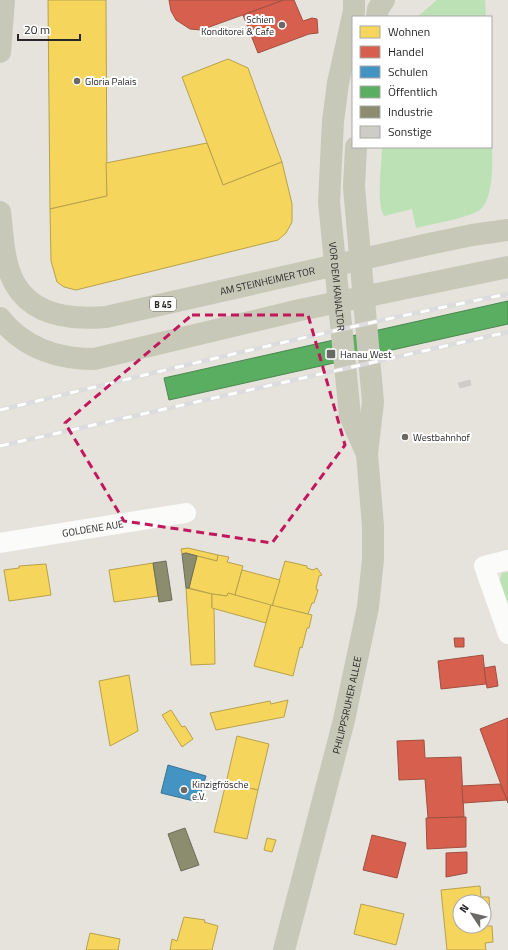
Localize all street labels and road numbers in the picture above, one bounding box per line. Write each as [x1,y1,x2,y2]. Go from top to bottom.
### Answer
street label: VOR DEM KANALTOR [325,241,349,332]
street label: AM STEINHEIMER TOR [218,263,316,299]
road number: B 45 [150,297,176,311]
street label: GOLDENE AUE [61,516,125,540]
street label: PHILIPPSRUHER ALLEE [328,654,365,755]

